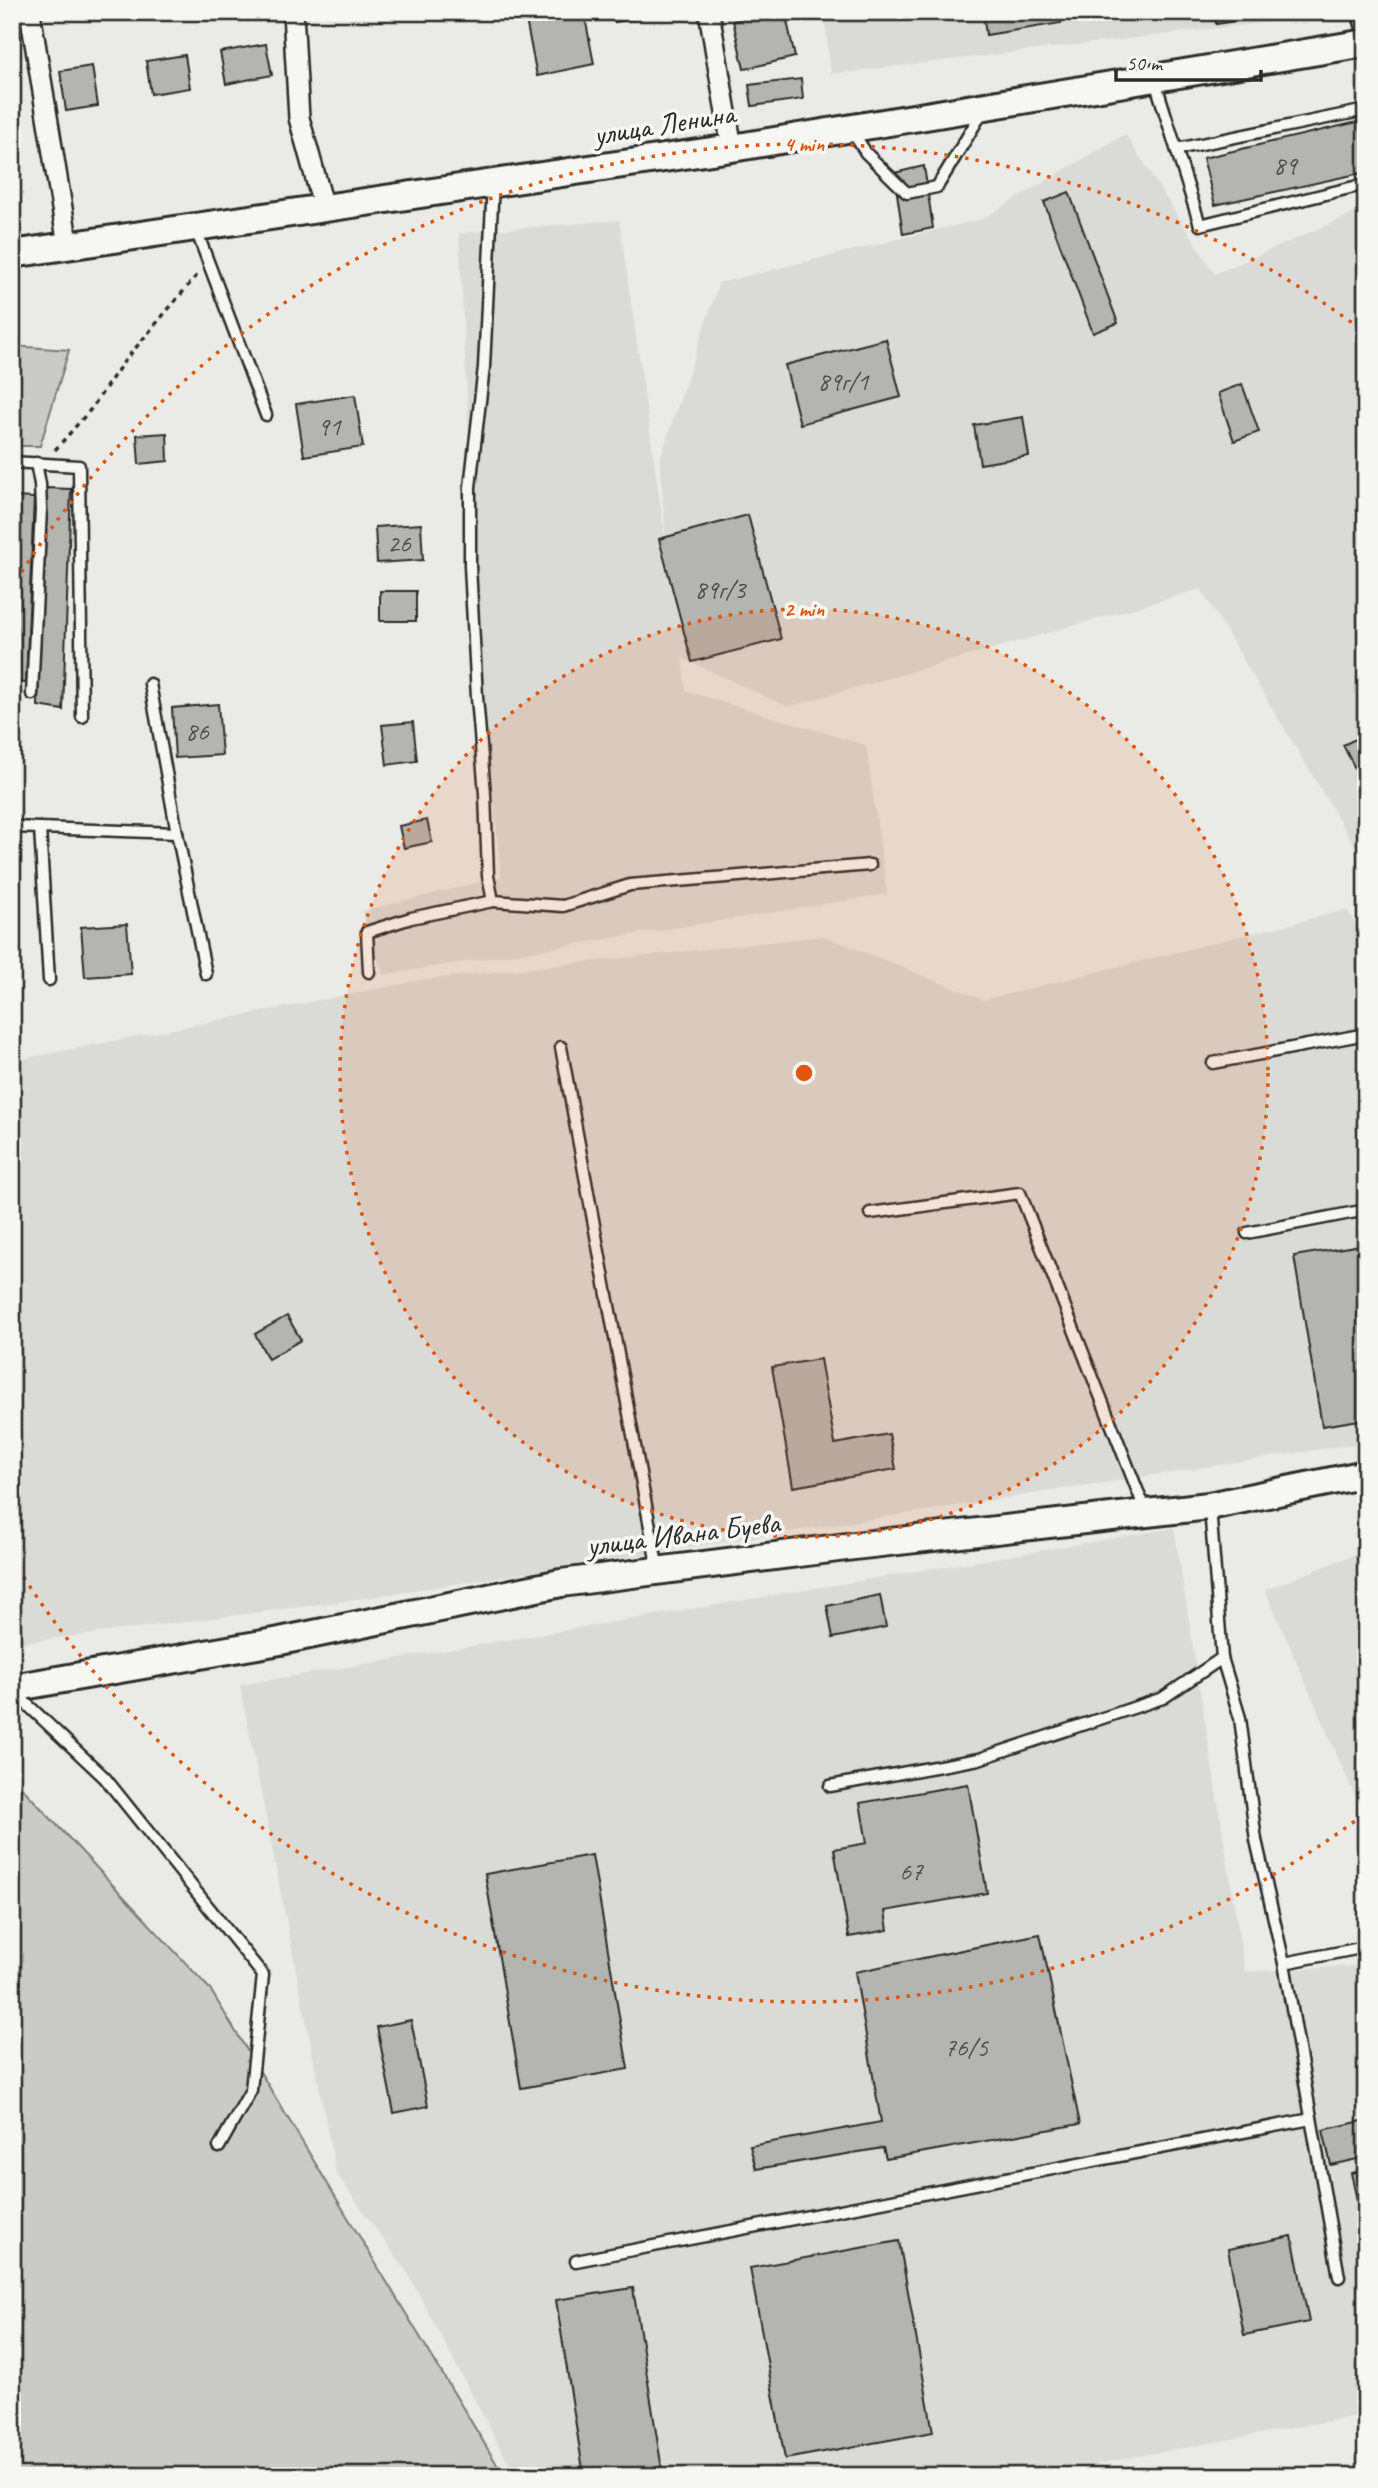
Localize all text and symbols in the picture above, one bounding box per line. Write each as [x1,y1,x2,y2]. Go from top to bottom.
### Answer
scale bar [1116,38,1261,82]
text: 50 m [1126,50,1164,76]
street label: улица Ленина [589,94,740,154]
text: 4 min [784,131,824,157]
house number: 89 [1273,149,1299,182]
house number: 89г/1 [818,365,870,398]
house number: 91 [317,410,342,443]
house number: 26 [387,527,412,560]
house number: 89г/3 [695,573,748,606]
text: 2 min [784,596,824,622]
house number: 86 [185,715,210,748]
centre of rings [792,1061,816,1085]
street label: улица Ивана Буева [583,1503,783,1565]
house number: 67 [899,1855,924,1888]
house number: 76/5 [944,2031,989,2064]

